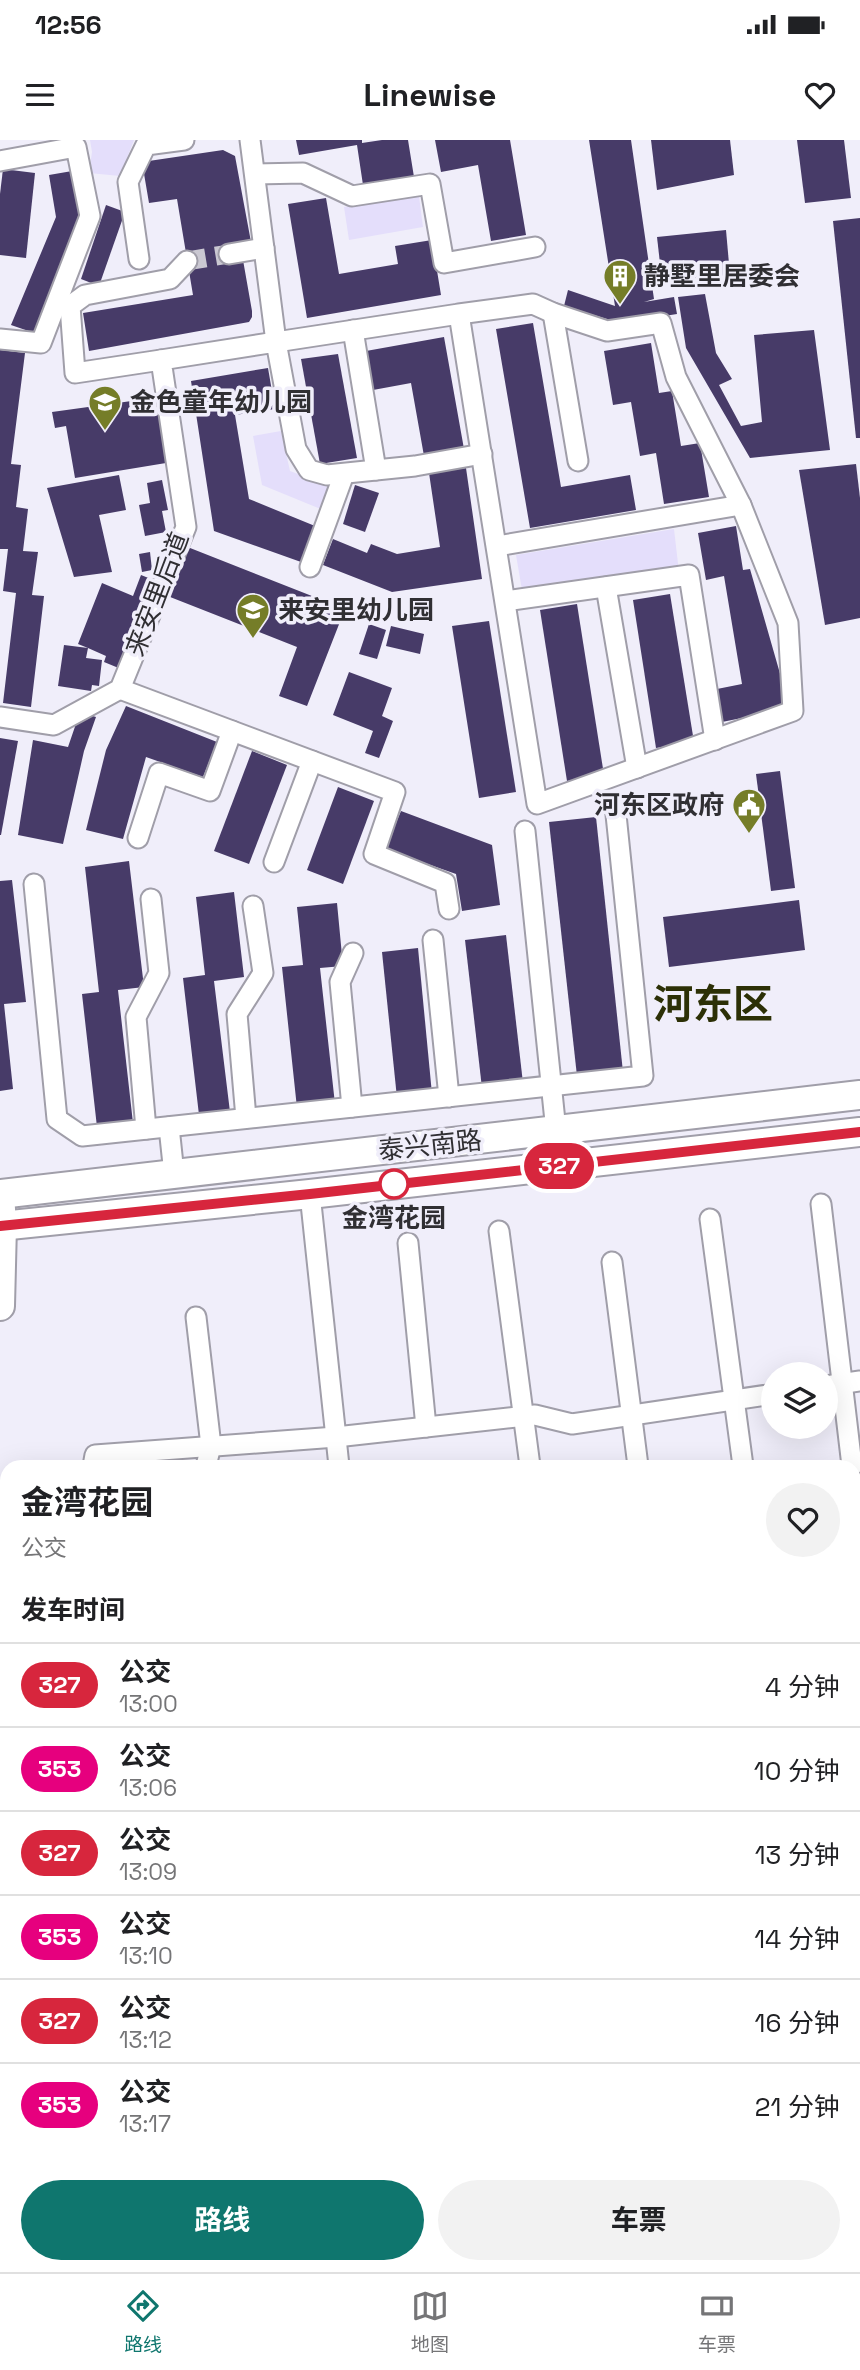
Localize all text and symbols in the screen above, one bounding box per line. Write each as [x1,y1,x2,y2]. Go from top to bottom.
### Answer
text: 12:56 [35,8,102,42]
text: Linewise [364,75,496,115]
icon: menu [21,76,59,114]
icon: heart [801,76,839,114]
building icon: 静墅里居委会 [601,257,639,306]
place label: 静墅里居委会 [644,259,800,293]
school or university icon: 金色童年幼儿园 [86,383,124,432]
place label: 金色童年幼儿园 [130,385,312,419]
street label: 来安里后道 [118,527,196,661]
school or university icon: 来安里幼儿园 [234,591,272,640]
place label: 来安里幼儿园 [278,593,434,627]
public building icon: 河东区政府 [730,786,768,835]
place label: 河东区政府 [594,788,724,822]
district label: 河东区 [653,979,773,1030]
street label: 泰兴南路 [377,1123,483,1167]
line badge: 327 [519,1143,599,1189]
text: 327 [538,1150,580,1181]
marker: 金湾花园 [379,1169,409,1199]
place label: 金湾花园 [342,1201,446,1235]
map controls [761,1362,838,1439]
button: layers [761,1362,838,1439]
text: 金湾花园 [21,1482,153,1524]
button: heart [766,1483,840,1557]
text: 公交 [21,1533,67,1563]
text: 发车时间 [21,1593,125,1627]
text: 公交 [119,1655,171,1689]
text: 327 [39,1669,80,1700]
text: 4 分钟 [765,1670,840,1704]
text: 13:00 [119,1689,178,1719]
text: 公交 [119,1739,171,1773]
text: 353 [38,1753,81,1784]
text: 10 分钟 [754,1754,840,1788]
text: 13:06 [119,1773,177,1803]
text: 公交 [119,1823,171,1857]
text: 327 [39,1837,80,1868]
text: 13 分钟 [755,1838,840,1872]
text: 13:09 [119,1857,177,1887]
text: 公交 [119,1907,171,1941]
text: 353 [38,1921,81,1952]
text: 14 分钟 [754,1922,840,1956]
text: 13:10 [119,1941,173,1971]
text: 公交 [119,1991,171,2025]
text: 327 [39,2005,80,2036]
text: 16 分钟 [755,2006,840,2040]
text: 13:12 [119,2025,172,2055]
text: 公交 [119,2075,171,2109]
text: 353 [38,2089,81,2120]
text: 21 分钟 [755,2090,840,2124]
text: 13:17 [119,2109,171,2139]
button: 路线 [21,2180,424,2260]
button: 车票 [438,2180,840,2260]
tab: 路线 [124,2287,162,2357]
tab: 地图 [411,2287,449,2357]
tab: 车票 [698,2287,736,2357]

